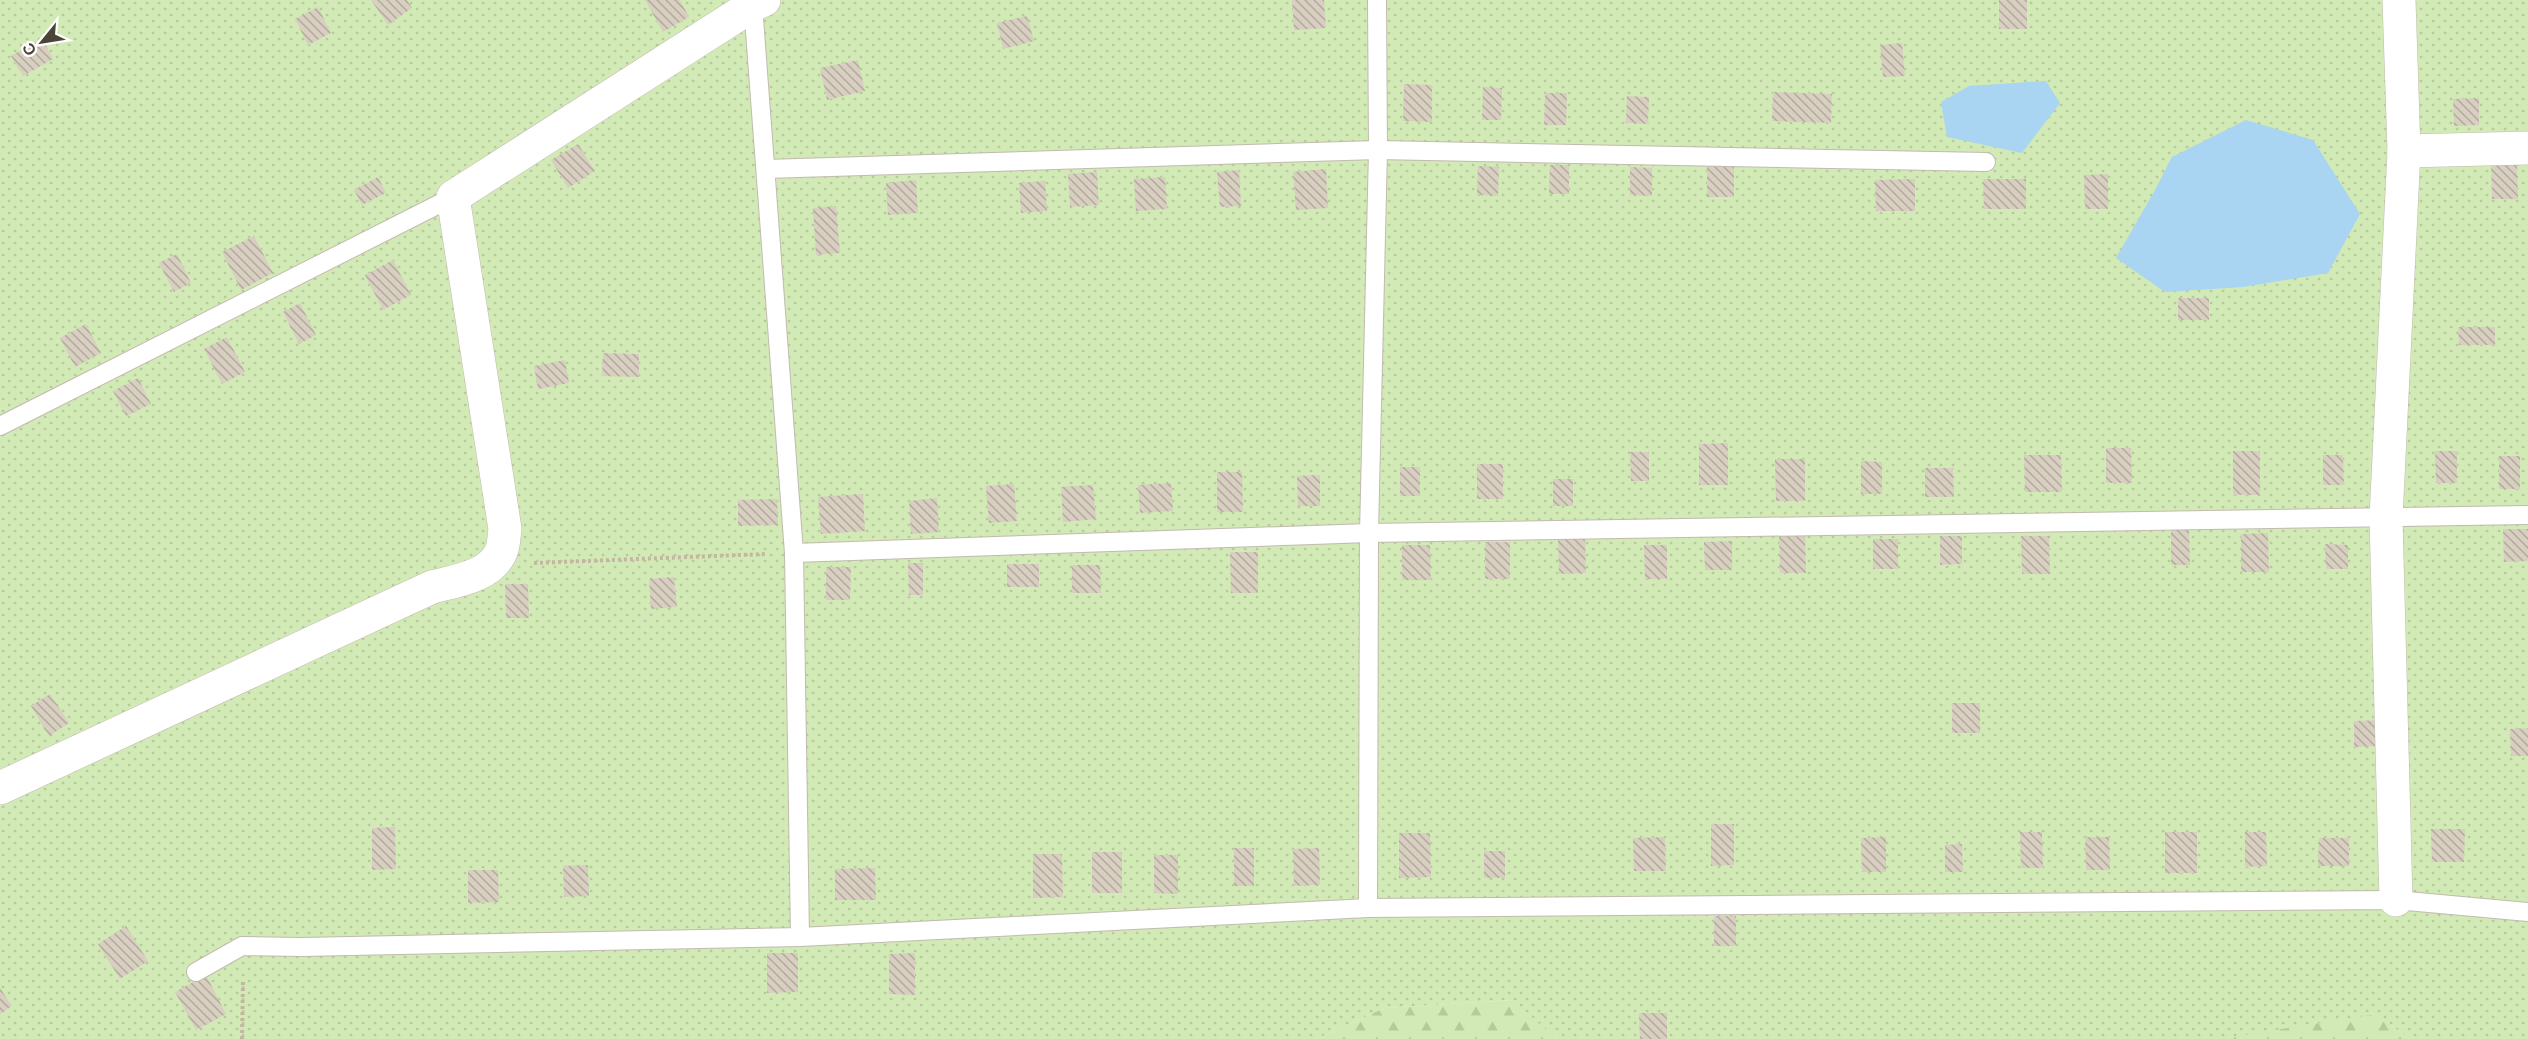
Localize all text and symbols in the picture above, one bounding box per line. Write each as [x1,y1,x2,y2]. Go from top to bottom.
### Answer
north arrow [12,12,72,72]
text: С [19,40,40,59]

